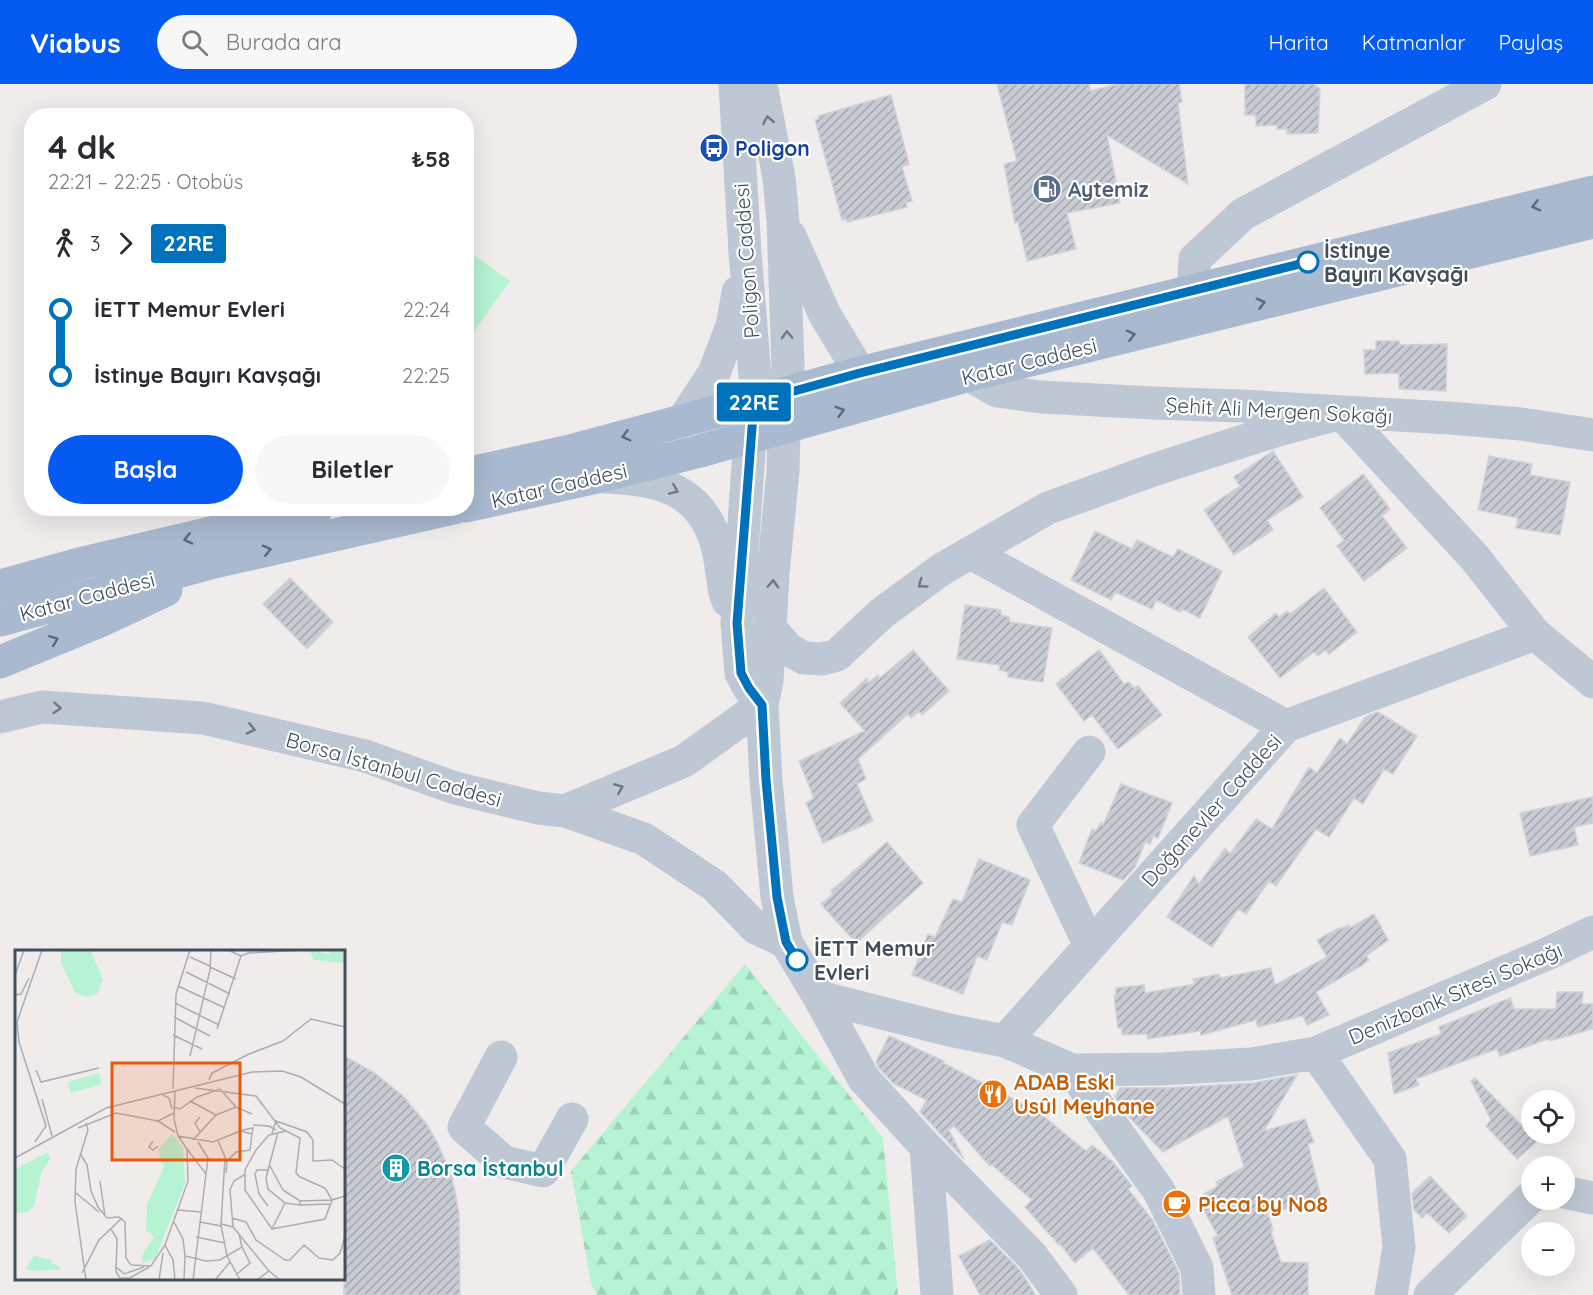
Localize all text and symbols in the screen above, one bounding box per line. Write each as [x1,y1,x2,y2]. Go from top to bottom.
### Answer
search box [157,15,577,69]
text: Viabus [30,25,121,60]
icon: search [178,26,211,59]
text: Burada ara [226,28,342,56]
text: Harita [1269,29,1329,55]
text: Katmanlar [1362,29,1466,55]
text: Paylaş [1499,29,1563,55]
one-way arrow [762,116,774,125]
text: 4 dk [48,126,116,167]
bus stop icon: Poligon [698,132,730,164]
place label: Poligon [735,135,810,161]
text: ₺58 [411,145,450,173]
text: 22:21 – 22:25 · Otobüs [48,169,243,194]
fuel station icon: Aytemiz [1031,173,1063,205]
place label: Aytemiz [1068,176,1149,202]
street label: Poligon Caddesi [728,182,764,340]
one-way arrow [1531,199,1541,212]
icon: walk [48,227,81,260]
icon: forward [109,227,142,260]
text: 22RE [163,230,214,256]
text: 3 [90,231,100,256]
place label: İstinye Bayırı Kavşağı [1324,237,1468,287]
marker: İstinye Bayırı Kavşağı [1297,251,1319,273]
text: İETT Memur Evleri [94,295,285,323]
text: 22:24 [403,297,450,322]
one-way arrow [1256,298,1266,311]
one-way arrow [1125,330,1135,343]
one-way arrow [780,331,793,340]
street label: Katar Caddesi [959,332,1099,390]
text: İstinye Bayırı Kavşağı [94,361,321,389]
text: 22:25 [402,363,450,388]
line badge: 22RE [712,382,796,422]
text: 22RE [729,389,779,415]
street label: Şehit Ali Mergen Sokağı [1165,391,1393,429]
one-way arrow [835,406,845,418]
one-way arrow [621,428,631,441]
button: Başla [48,435,243,504]
button: Biletler [255,435,450,504]
street label: Katar Caddesi [489,457,629,513]
one-way arrow [668,483,679,495]
one-way arrow [183,532,193,545]
one-way arrow [262,544,272,557]
street label: Katar Caddesi [17,565,157,627]
one-way arrow [917,577,928,588]
one-way arrow [766,580,779,589]
one-way arrow [48,635,59,647]
one-way arrow [53,701,62,714]
one-way arrow [245,722,255,735]
street label: Borsa İstanbul Caddesi [283,726,505,812]
street label: Doğanevler Caddesi [1135,728,1287,892]
one-way arrow [613,783,624,795]
place label: İETT Memur Evleri [814,935,935,985]
street label: Denizbank Sitesi Sokağı [1344,936,1566,1050]
marker: İETT Memur Evleri [786,949,808,971]
inset map [15,950,345,1280]
place label: ADAB Eski Usûl Meyhane [1014,1069,1155,1119]
restaurant icon: ADAB Eski Usûl Meyhane [977,1078,1009,1110]
map controls [1521,1090,1575,1276]
button: locate [1521,1090,1575,1144]
building icon: Borsa İstanbul [380,1152,412,1184]
place label: Borsa İstanbul [417,1155,564,1181]
button: + [1521,1156,1575,1210]
cafe icon: Picca by No8 [1161,1188,1193,1220]
place label: Picca by No8 [1198,1191,1328,1217]
button: − [1521,1222,1575,1276]

